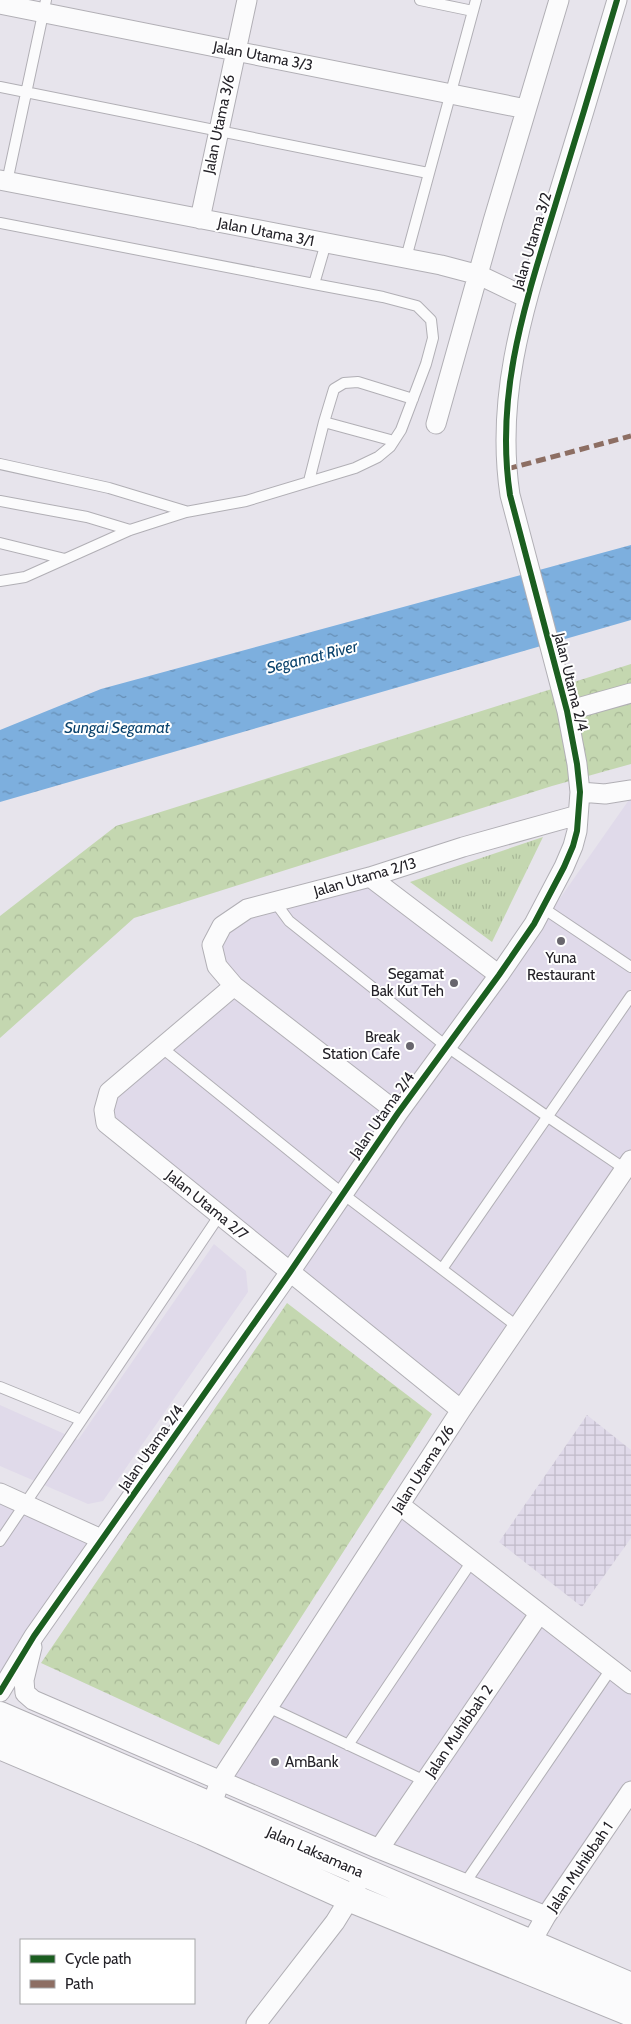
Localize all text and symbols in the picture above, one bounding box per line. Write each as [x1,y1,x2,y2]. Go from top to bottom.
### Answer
street label: Jalan Utama 3/3 [211,37,314,74]
street label: Jalan Utama 3/6 [199,73,238,176]
street label: Jalan Utama 3/2 [508,190,555,293]
street label: Jalan Utama 3/1 [215,214,316,250]
street label: Jalan Utama 2/4 [550,630,592,733]
water label: Segamat River [265,636,360,677]
water label: Sungai Segamat [64,718,171,737]
street label: Jalan Utama 2/13 [311,854,418,901]
marker: Yuna Restaurant [555,935,567,947]
place label: Yuna Restaurant [527,949,595,984]
place label: Segamat Bak Kut Teh [371,965,444,1000]
marker: Segamat Bak Kut Teh [448,977,460,989]
place label: Break Station Cafe [322,1028,400,1063]
marker: Break Station Cafe [404,1040,416,1052]
street label: Jalan Utama 2/4 [345,1068,418,1162]
street label: Jalan Utama 2/7 [162,1166,252,1244]
street label: Jalan Utama 2/4 [114,1401,187,1495]
street label: Jalan Utama 2/6 [387,1422,458,1517]
street label: Jalan Muhibbah 2 [421,1681,497,1782]
place label: AmBank [285,1753,339,1771]
marker: AmBank [269,1756,281,1768]
street label: Jalan Muhibbah 1 [543,1819,617,1916]
street label: Jalan Laksamana [263,1822,367,1882]
legend [20,1939,195,2004]
text: Cycle path [65,1950,131,1968]
text: Path [65,1975,94,1993]

